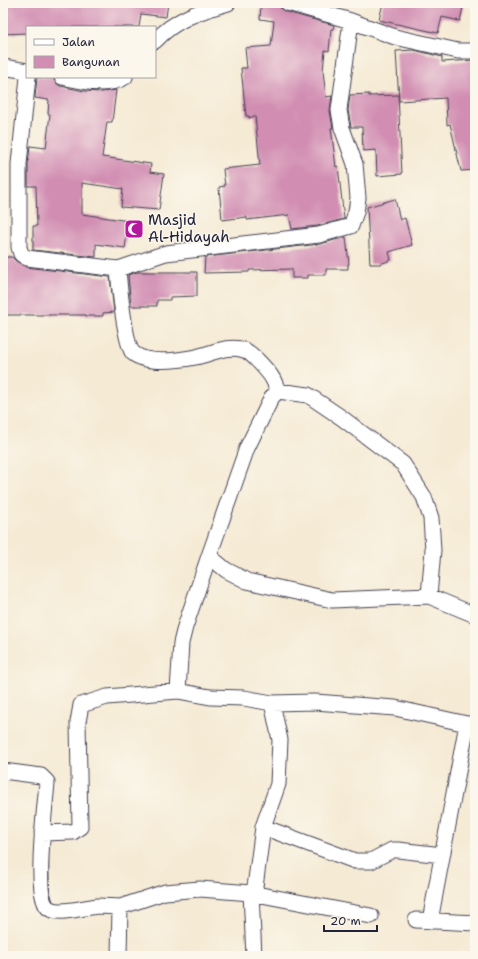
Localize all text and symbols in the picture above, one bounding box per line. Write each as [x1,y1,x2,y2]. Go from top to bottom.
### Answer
legend [26,26,156,78]
text: Jalan [62,34,95,50]
text: Bangunan [62,54,120,70]
place label: Masjid Al-Hidayah [148,210,230,247]
mosque icon: Masjid Al-Hidayah [123,218,145,240]
scale bar [324,907,377,933]
text: 20 m [330,913,361,929]

